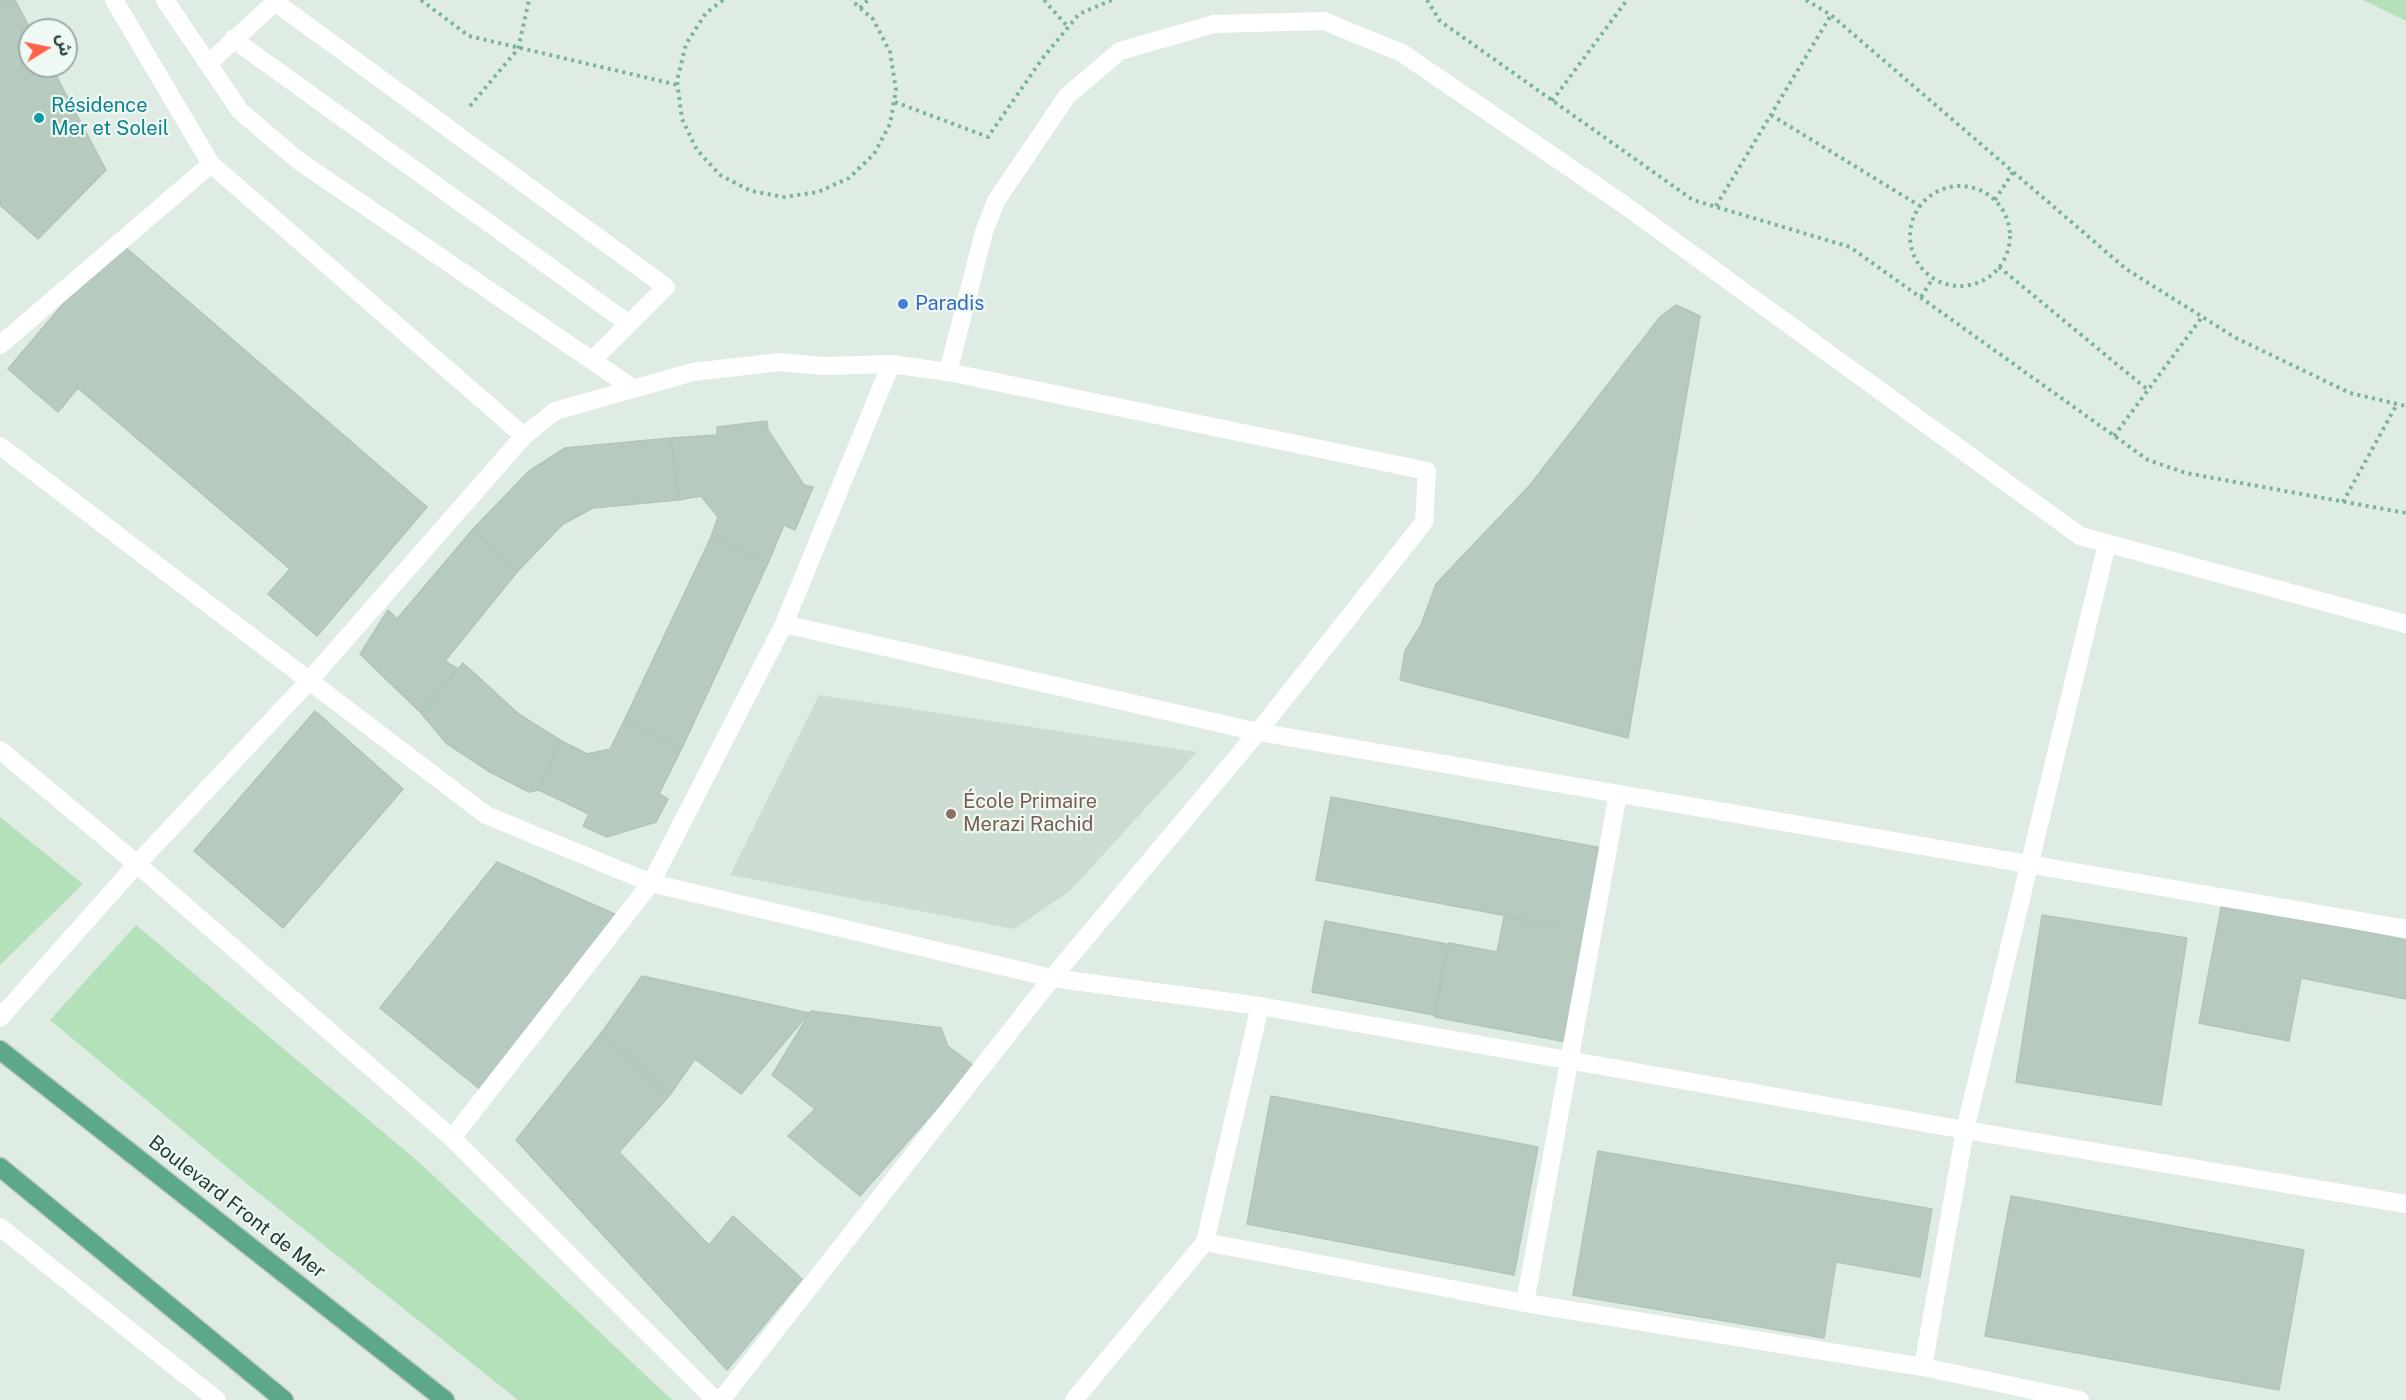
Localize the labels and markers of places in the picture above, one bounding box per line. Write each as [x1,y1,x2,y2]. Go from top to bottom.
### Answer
place label: Résidence Mer et Soleil [51,94,169,141]
marker: Résidence Mer et Soleil [32,111,46,125]
place label: Paradis [915,292,984,316]
marker: Paradis [896,297,910,311]
place label: École Primaire Merazi Rachid [963,790,1097,837]
marker: École Primaire Merazi Rachid [944,807,958,821]

